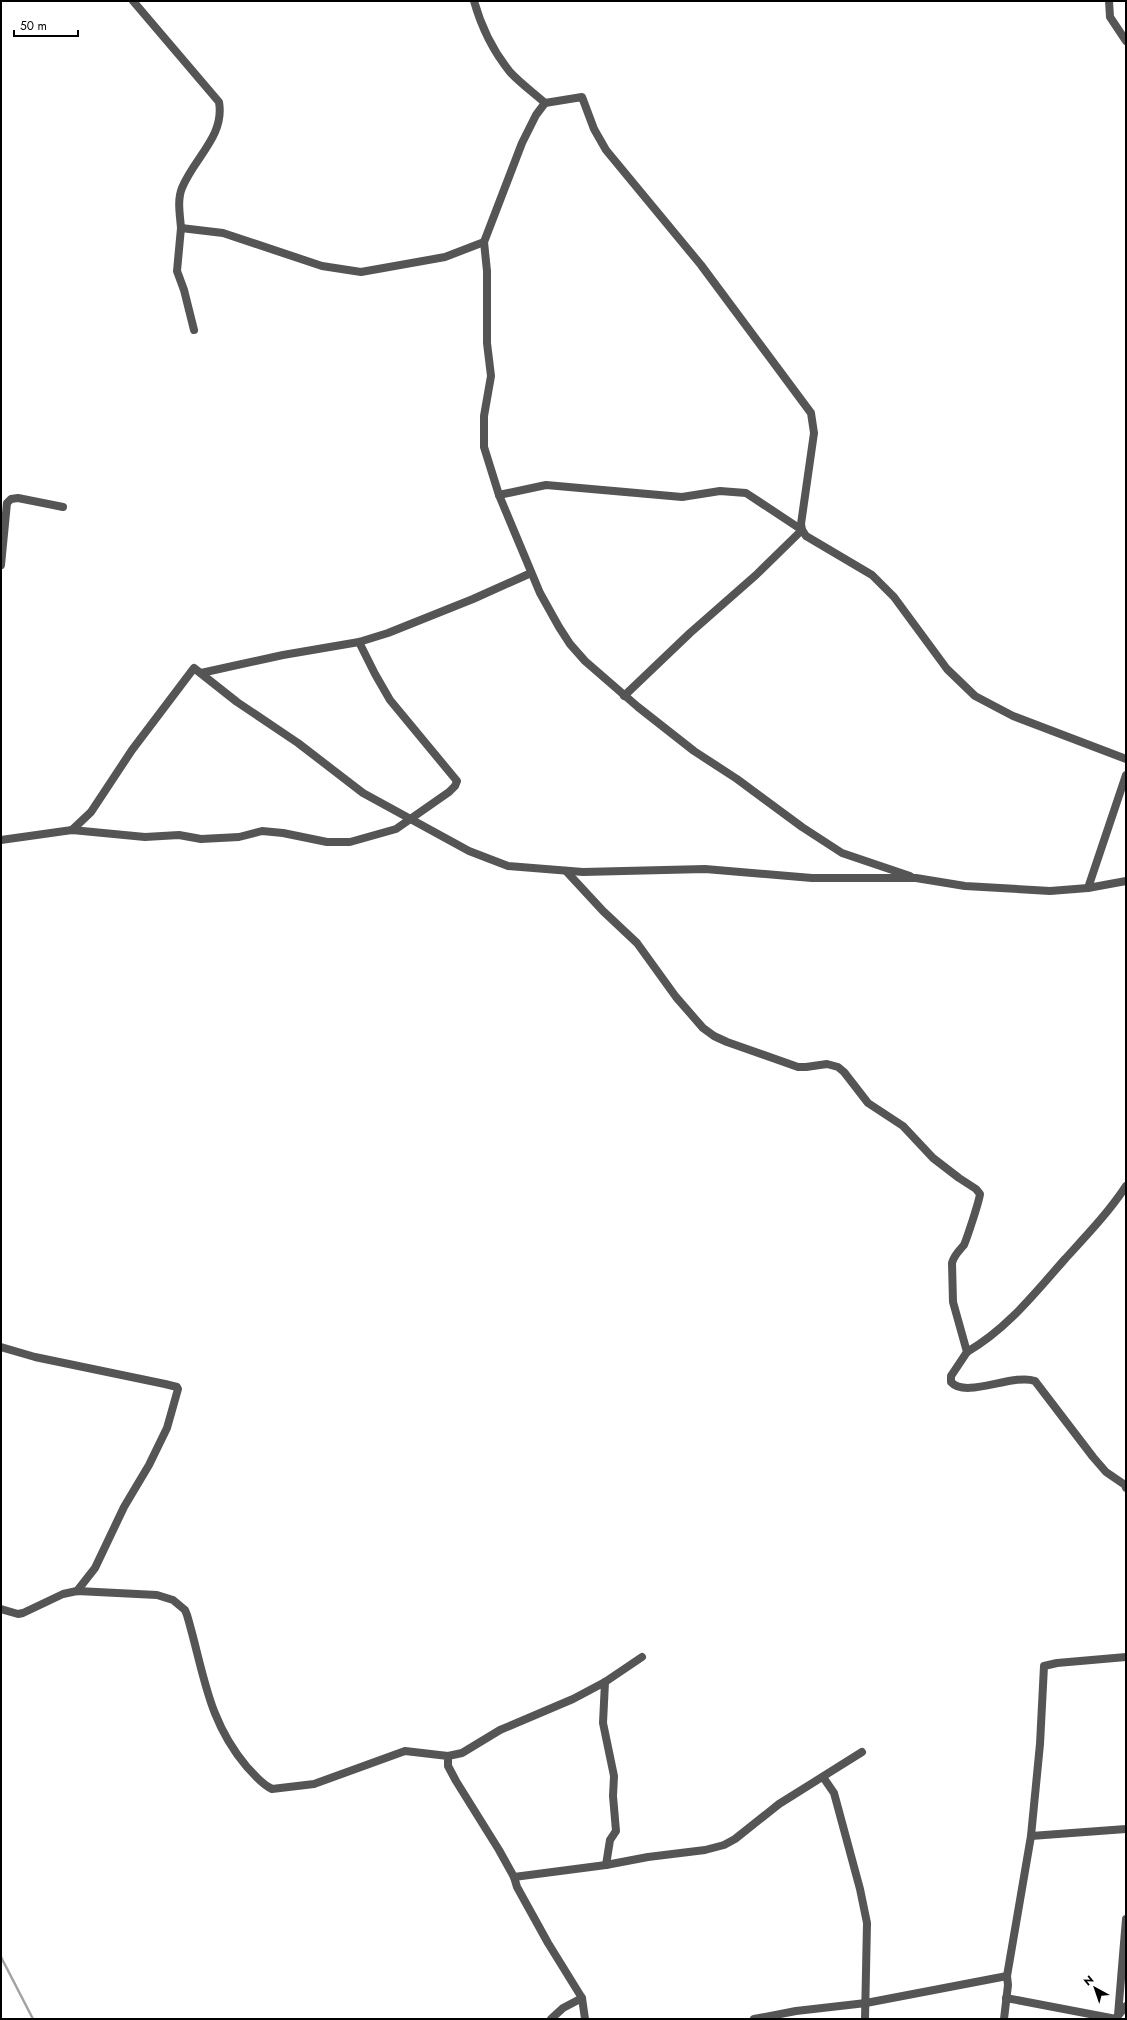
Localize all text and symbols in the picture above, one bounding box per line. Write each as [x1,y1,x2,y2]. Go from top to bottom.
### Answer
scale bar [14,12,78,38]
text: 50 m [20,17,47,35]
north arrow [1075,1968,1115,2008]
text: N [1080,1971,1097,1989]

